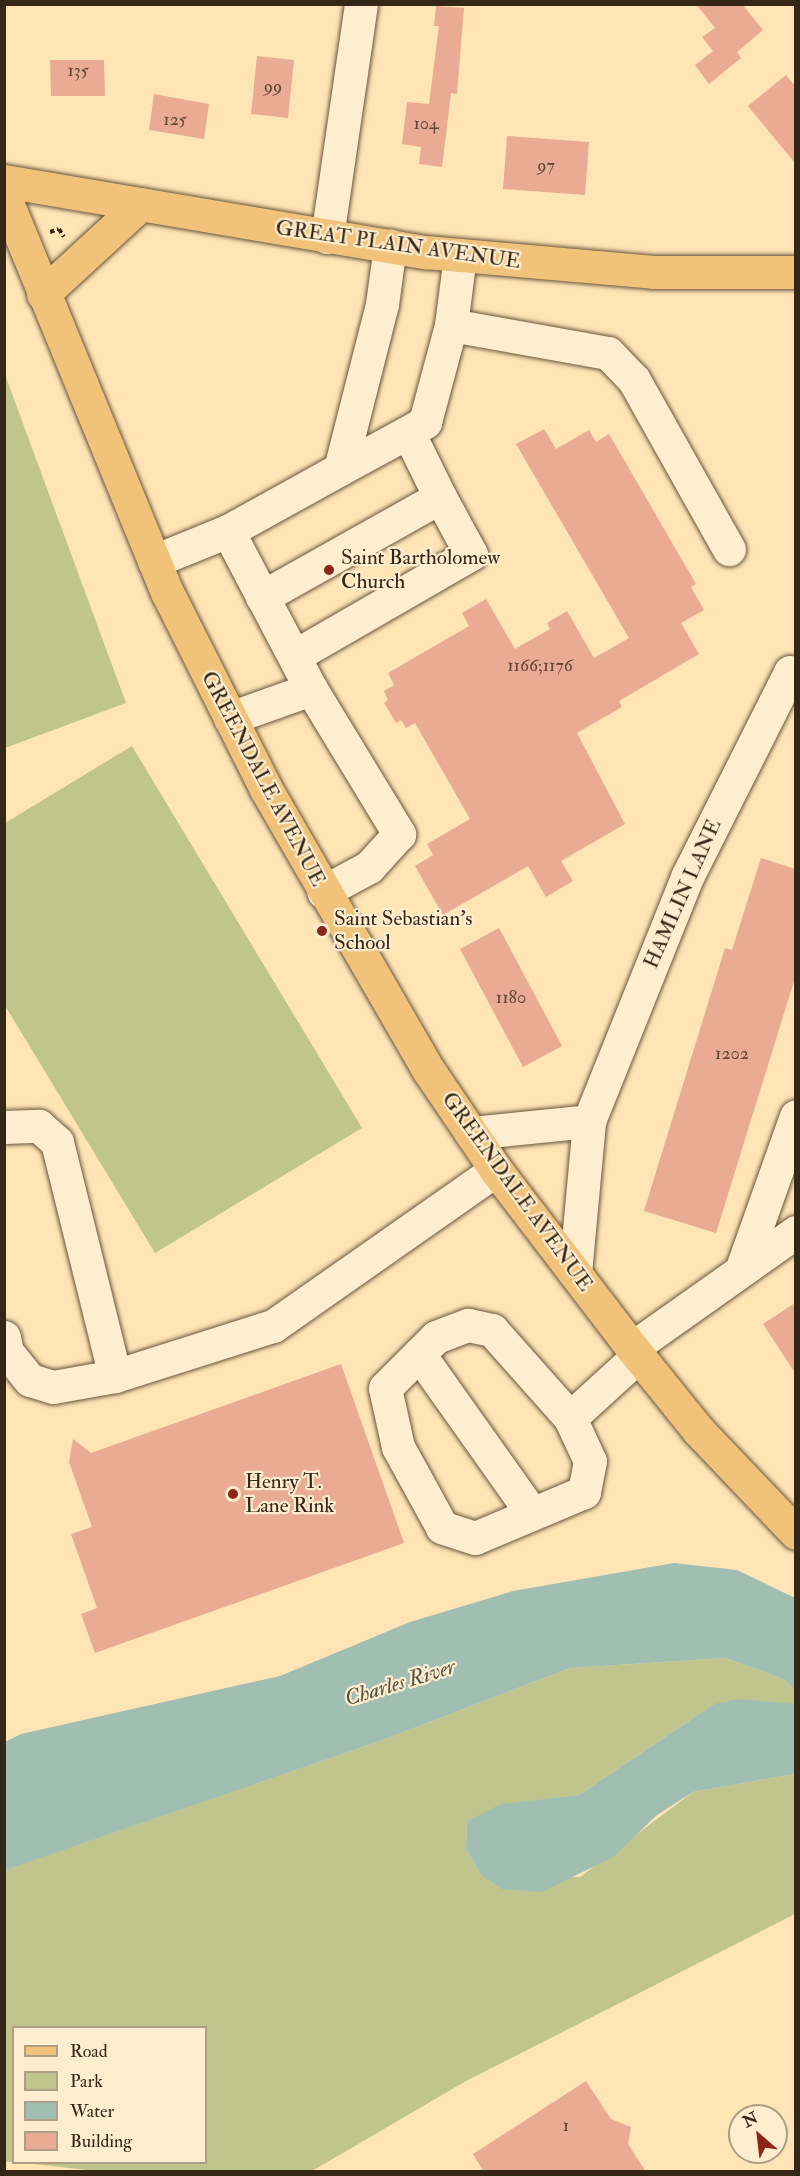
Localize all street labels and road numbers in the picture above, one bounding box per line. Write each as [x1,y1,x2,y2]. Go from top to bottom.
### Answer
street label: GREAT PLAIN AVENUE [274,215,522,275]
street label: GREENDALE AVENUE [196,667,330,891]
street label: HAMLIN LANE [639,815,727,973]
street label: GREENDALE AVENUE [436,1087,598,1297]

